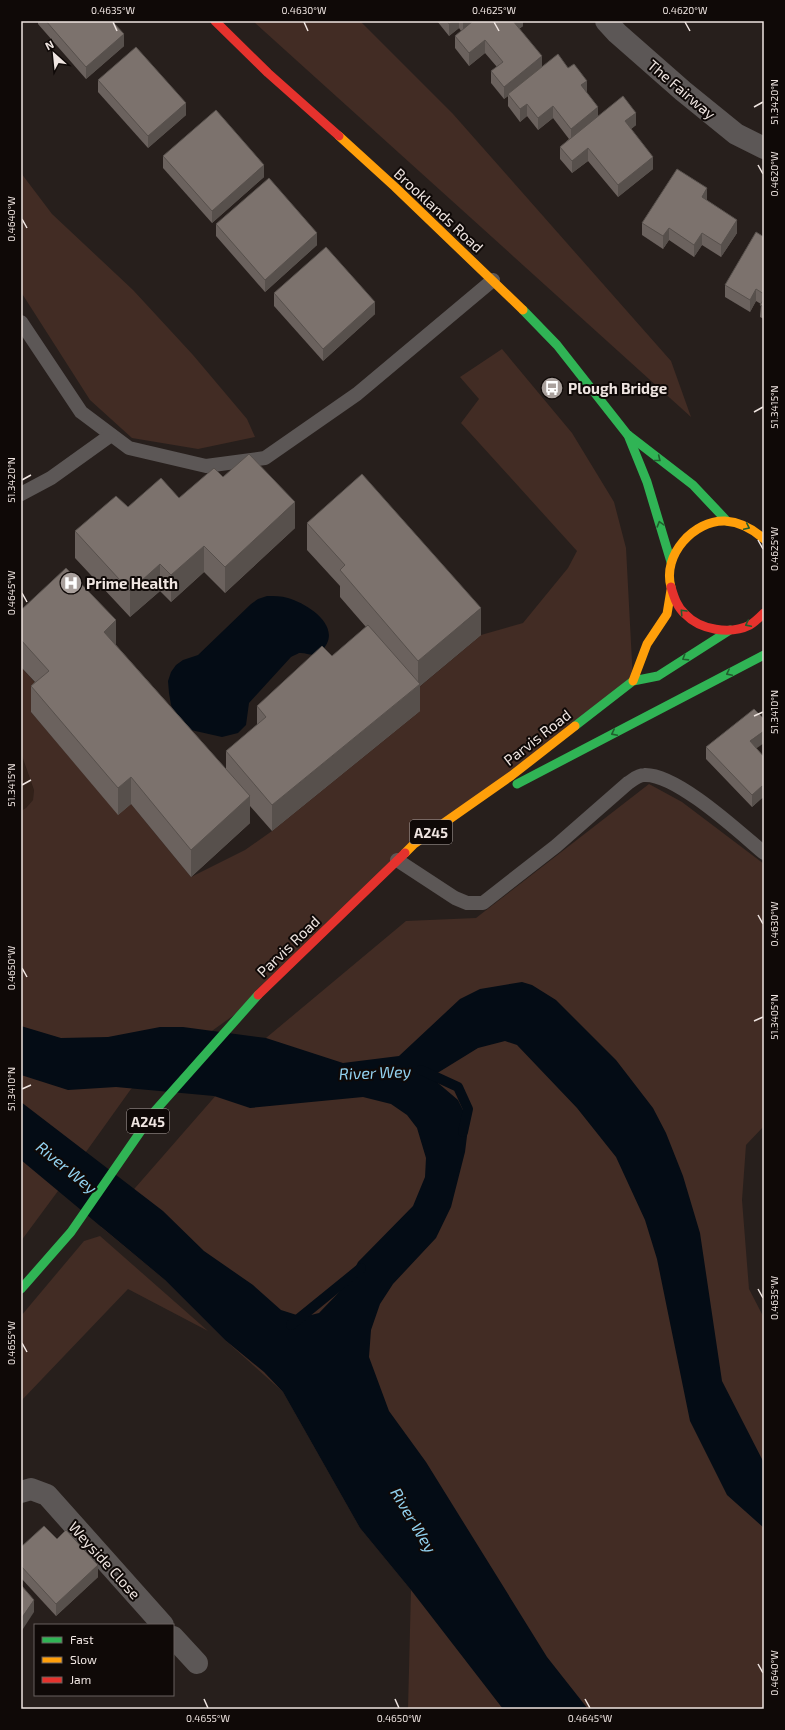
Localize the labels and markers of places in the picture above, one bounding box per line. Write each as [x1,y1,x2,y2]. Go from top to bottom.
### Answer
bus stop icon: Plough Bridge [539,375,565,401]
place label: Plough Bridge [568,379,667,397]
hospital icon: Prime Health [58,570,84,596]
place label: Prime Health [86,574,178,592]

